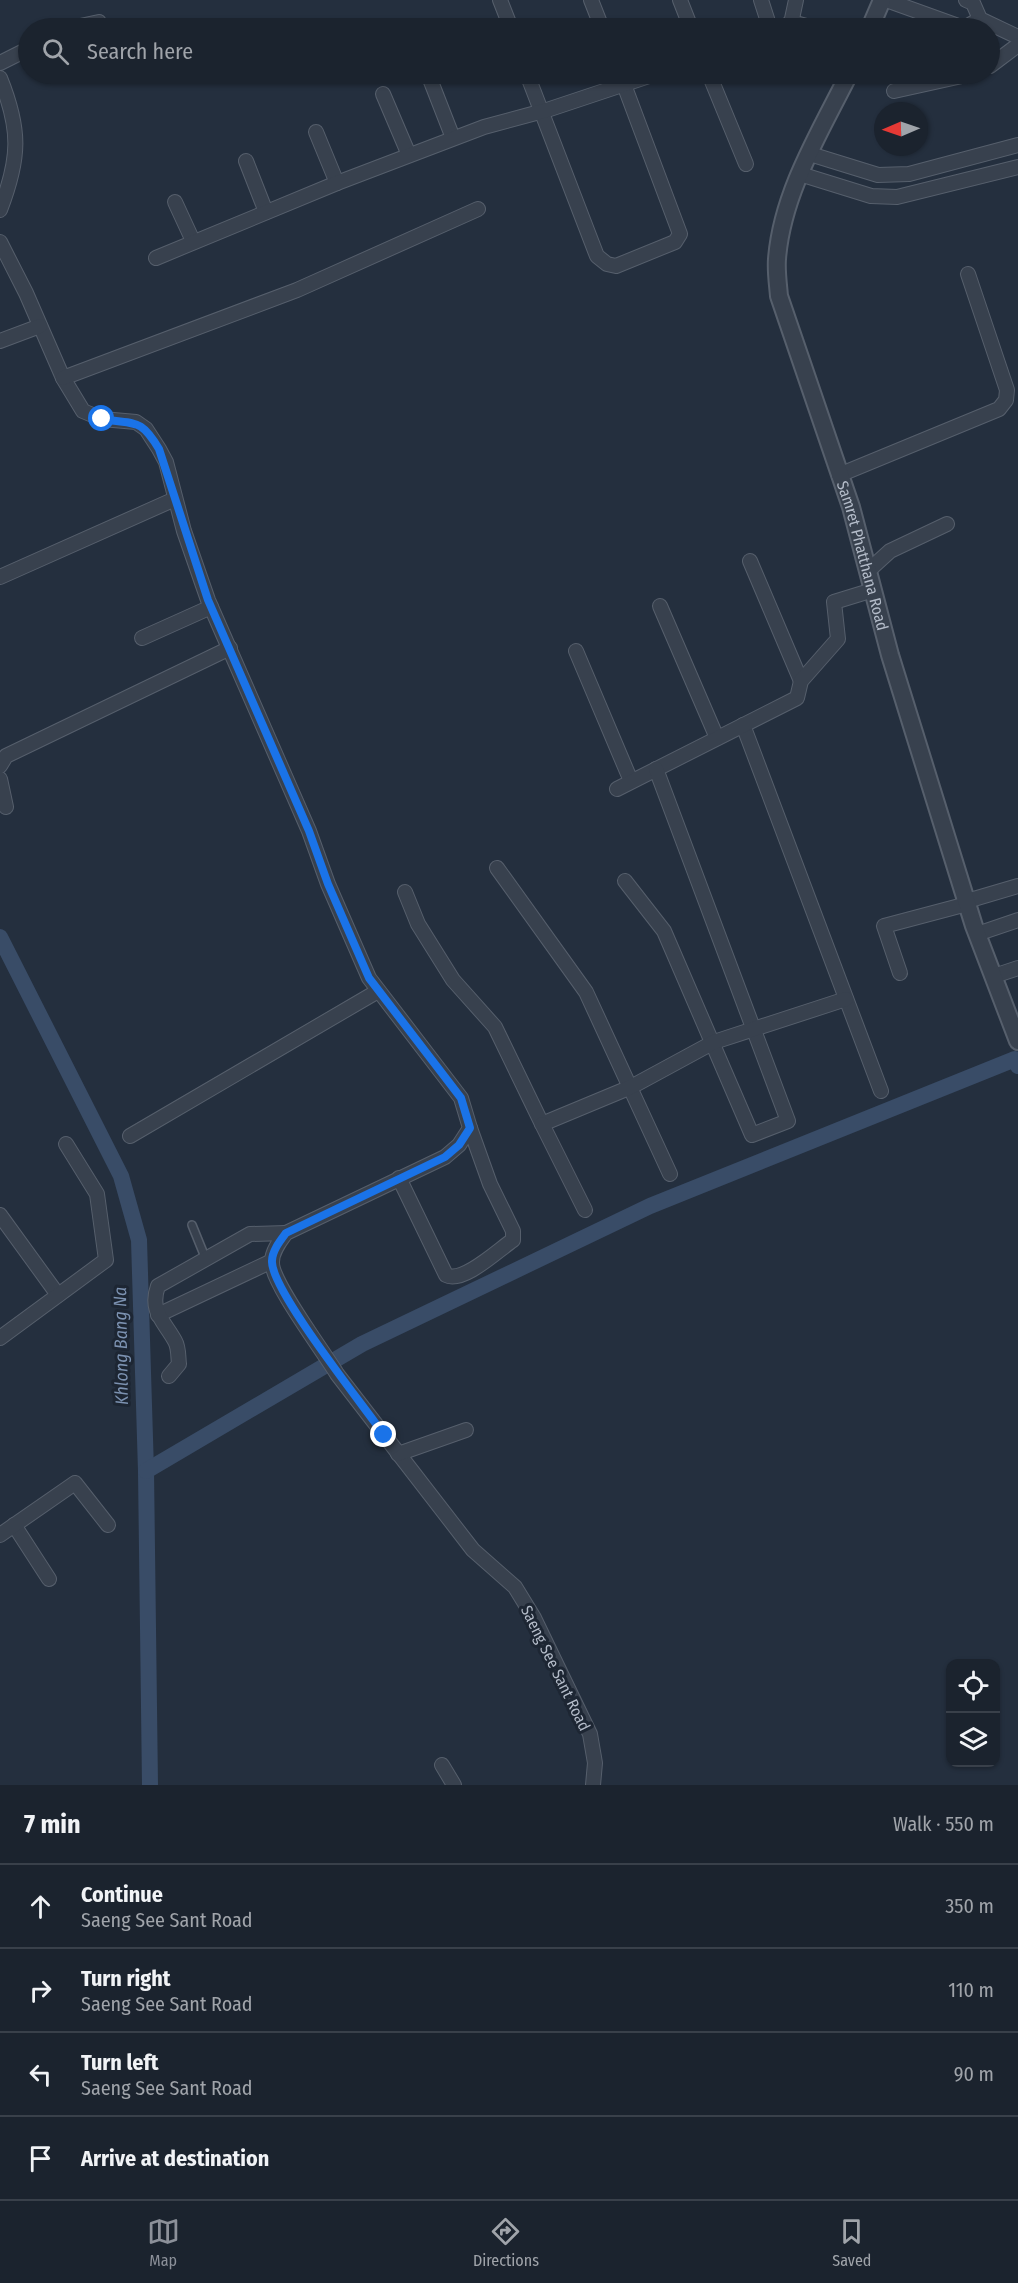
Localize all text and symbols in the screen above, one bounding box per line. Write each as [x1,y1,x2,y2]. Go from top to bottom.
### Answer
search box [18,18,1000,84]
icon: search [39,35,72,68]
text: Search here [87,38,193,65]
north arrow [874,102,928,156]
route start [88,405,114,431]
street label: Samret Phatthana Road [833,478,892,633]
water label: Khlong Bang Na [109,1287,133,1405]
route end [370,1421,396,1447]
street label: Saeng See Sant Road [517,1602,594,1734]
map controls [946,1659,1000,1767]
button: locate [946,1659,1000,1713]
button: layers [946,1713,1000,1767]
text: 7 min [24,1809,81,1840]
text: Walk · 550 m [893,1812,994,1836]
text: Continue [81,1881,163,1908]
icon: ahead [24,1890,57,1923]
text: 350 m [945,1894,994,1918]
text: Saeng See Sant Road [81,1908,253,1932]
text: Turn right [81,1965,170,1992]
icon: right [24,1974,57,2007]
text: 110 m [948,1978,994,2002]
text: Saeng See Sant Road [81,1992,253,2016]
text: Turn left [81,2049,159,2076]
icon: left [24,2058,57,2091]
text: 90 m [954,2062,994,2086]
text: Saeng See Sant Road [81,2076,253,2100]
icon: arrive [24,2142,57,2175]
text: Arrive at destination [81,2145,269,2172]
tab: Map [147,2215,180,2270]
tab: Directions [473,2215,539,2270]
tab: Saved [832,2215,871,2270]

